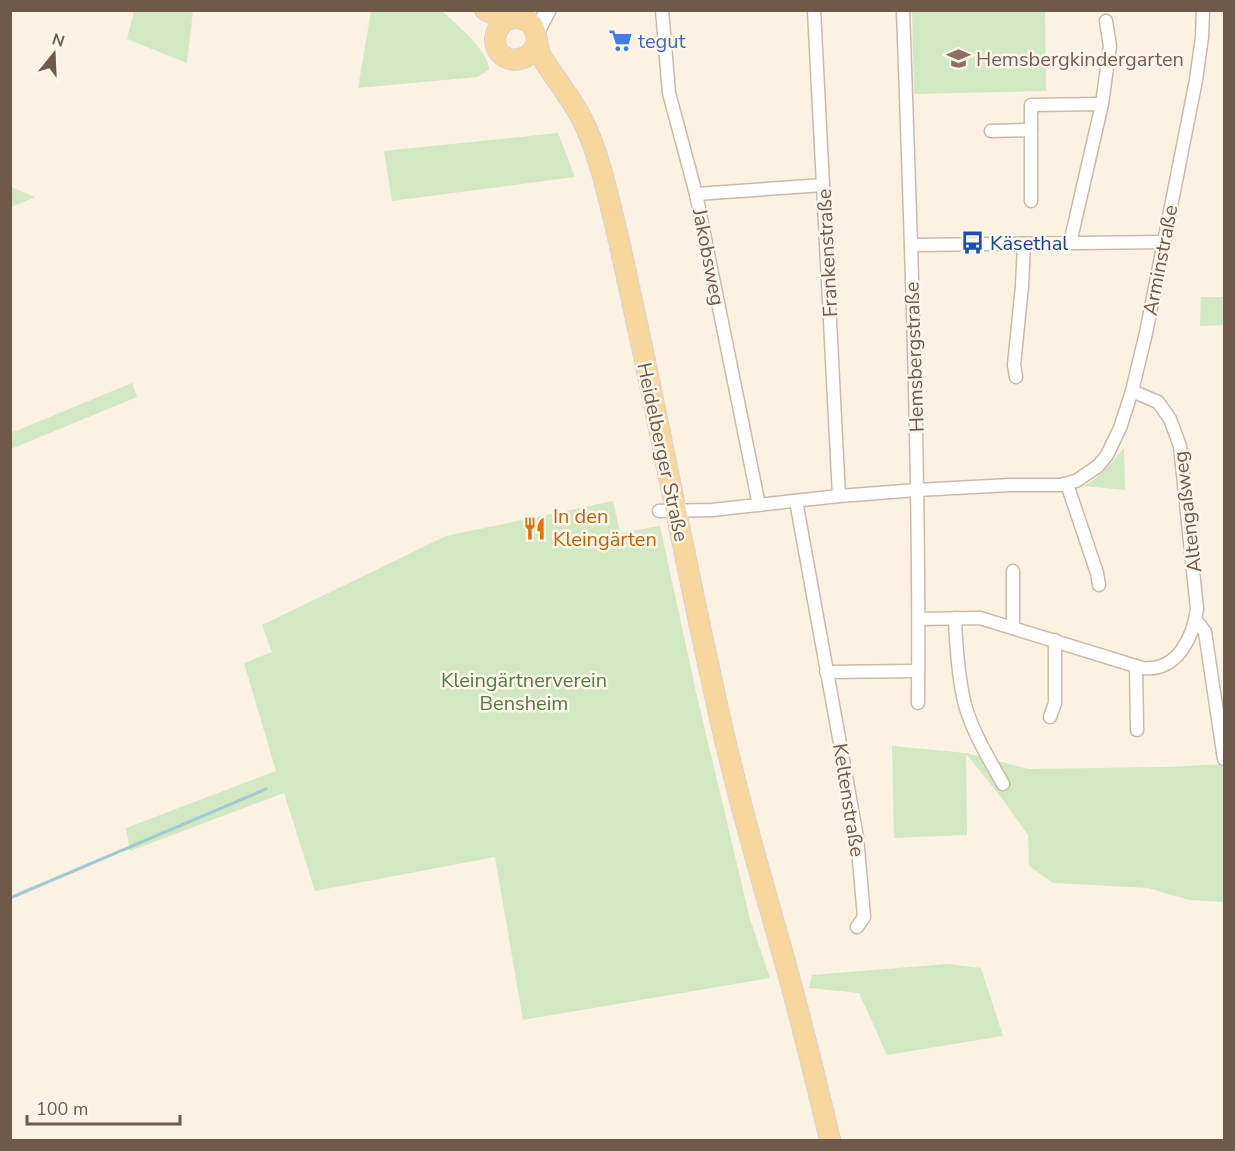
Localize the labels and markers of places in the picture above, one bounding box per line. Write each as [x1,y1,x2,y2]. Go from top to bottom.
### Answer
supermarket icon: tegut [607,28,633,54]
place label: tegut [638,28,686,55]
school or university icon: Hemsbergkindergarten [945,46,971,72]
place label: Hemsbergkindergarten [976,46,1184,73]
bus stop icon: Käsethal [959,230,985,256]
place label: Käsethal [990,230,1068,257]
place label: In den Kleingärten [553,503,657,553]
restaurant icon: In den Kleingärten [522,515,548,541]

